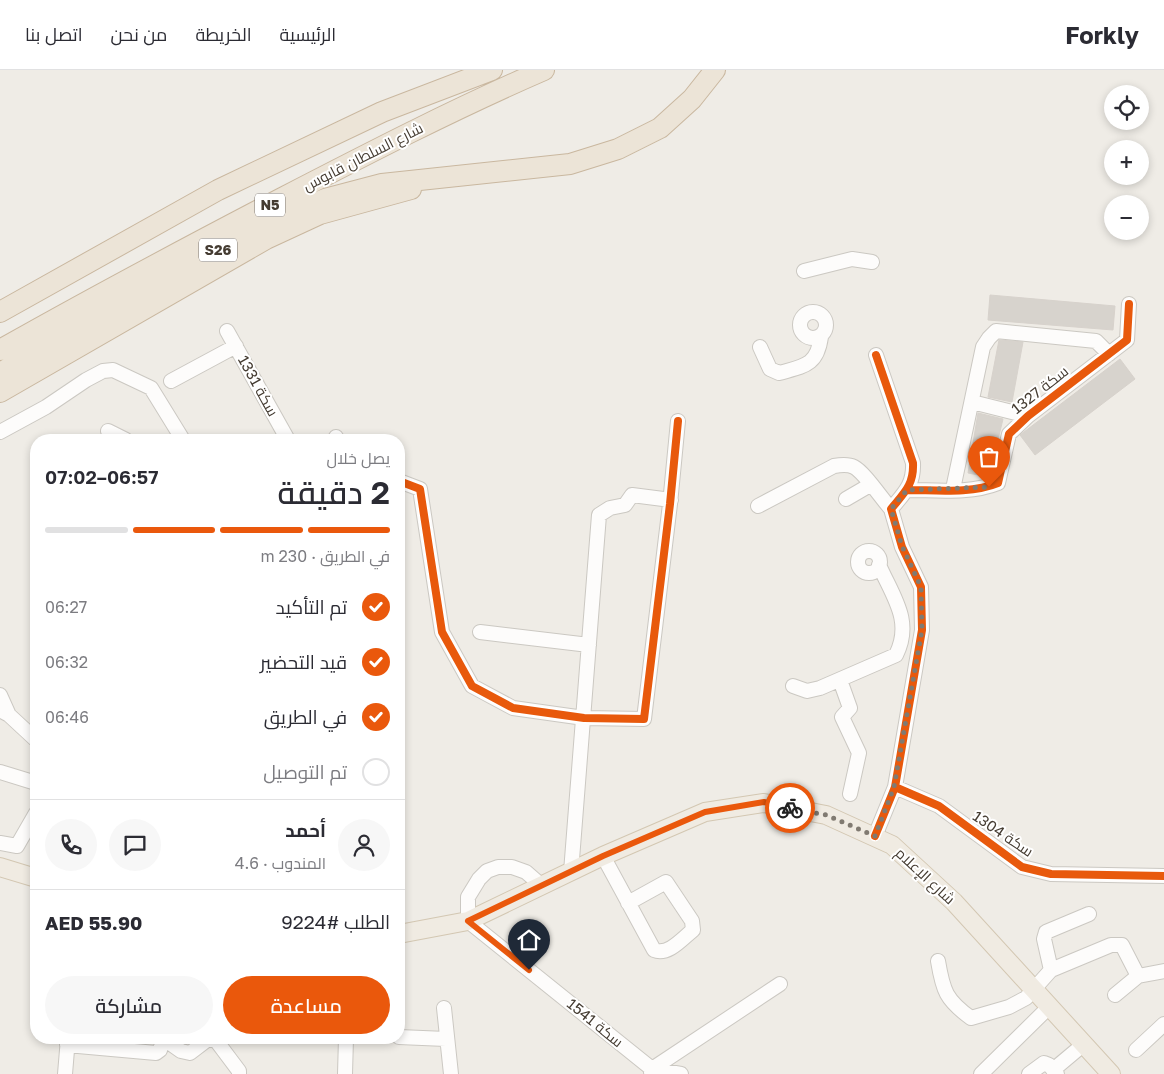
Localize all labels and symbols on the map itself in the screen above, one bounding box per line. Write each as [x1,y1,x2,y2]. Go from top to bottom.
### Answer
street label: شارع السلطان قابوس [300,118,427,197]
road number: N5 [255,194,285,216]
road number: S26 [199,238,237,262]
street label: سكة 1331 [235,352,283,419]
street label: سكة 1327 [1007,361,1071,417]
pin [968,436,1010,487]
courier [765,783,815,833]
street label: سكة 1304 [970,806,1037,860]
street label: شارع الإعلام [890,843,959,910]
pin [508,919,550,970]
street label: سكة 1541 [564,994,627,1050]

